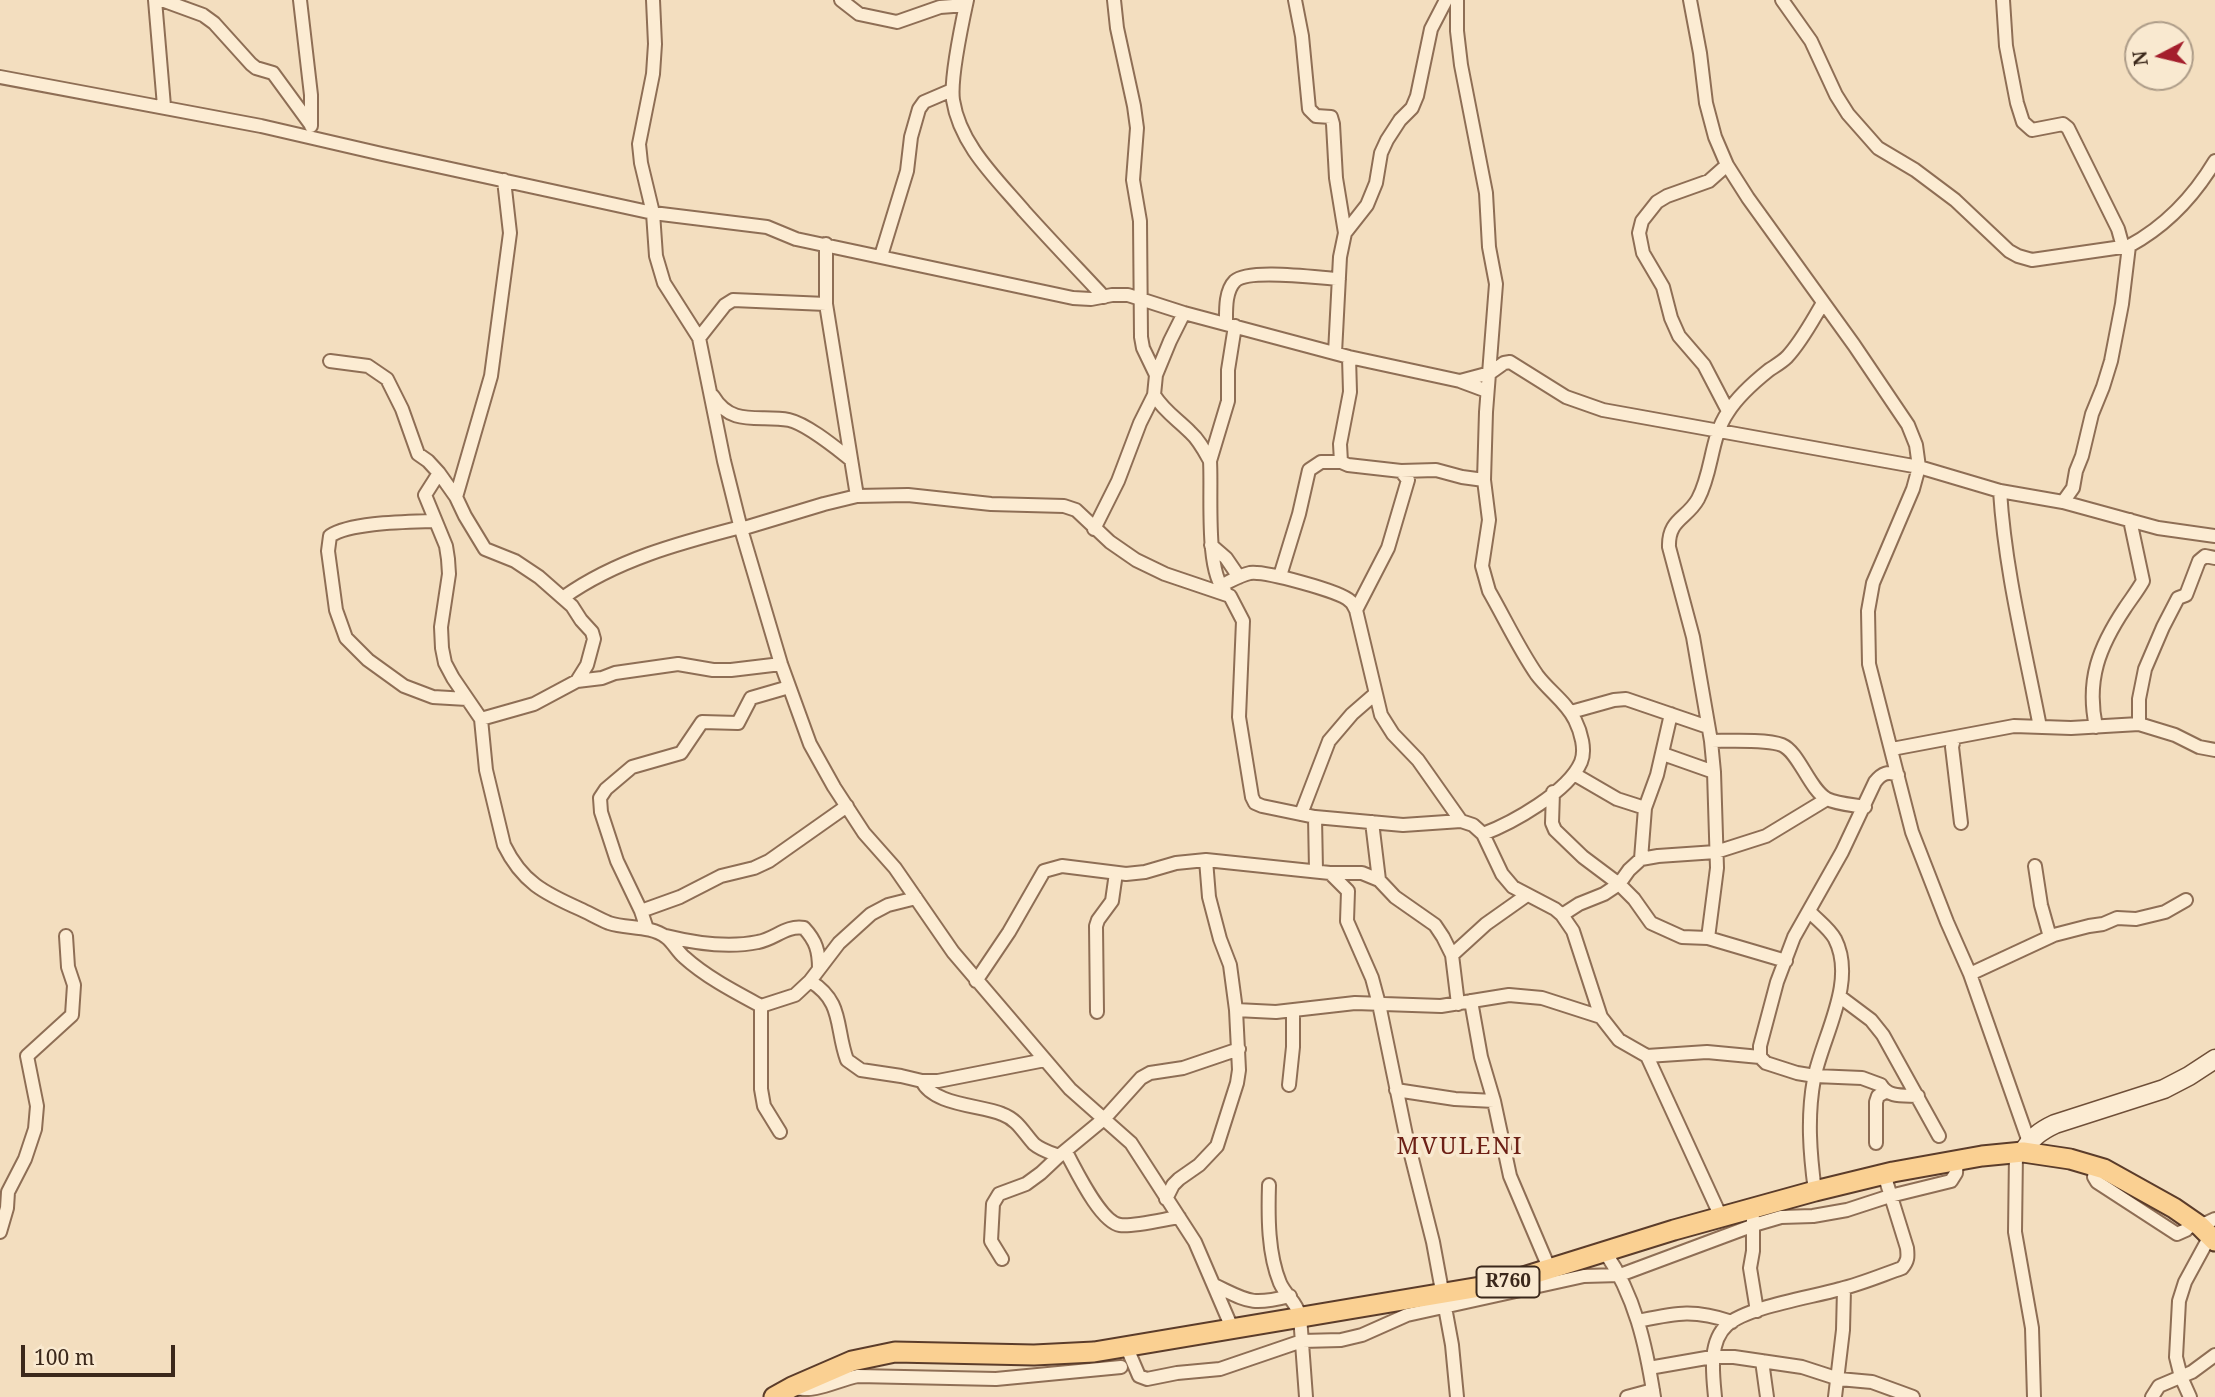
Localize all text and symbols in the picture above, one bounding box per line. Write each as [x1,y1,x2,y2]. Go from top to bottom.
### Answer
north arrow [2124,21,2194,91]
text: N [2126,49,2154,67]
district label: MVULENI [1397,1133,1523,1161]
road number: R760 [1476,1266,1540,1298]
scale bar [24,1330,178,1374]
text: 100 m [34,1343,95,1371]

